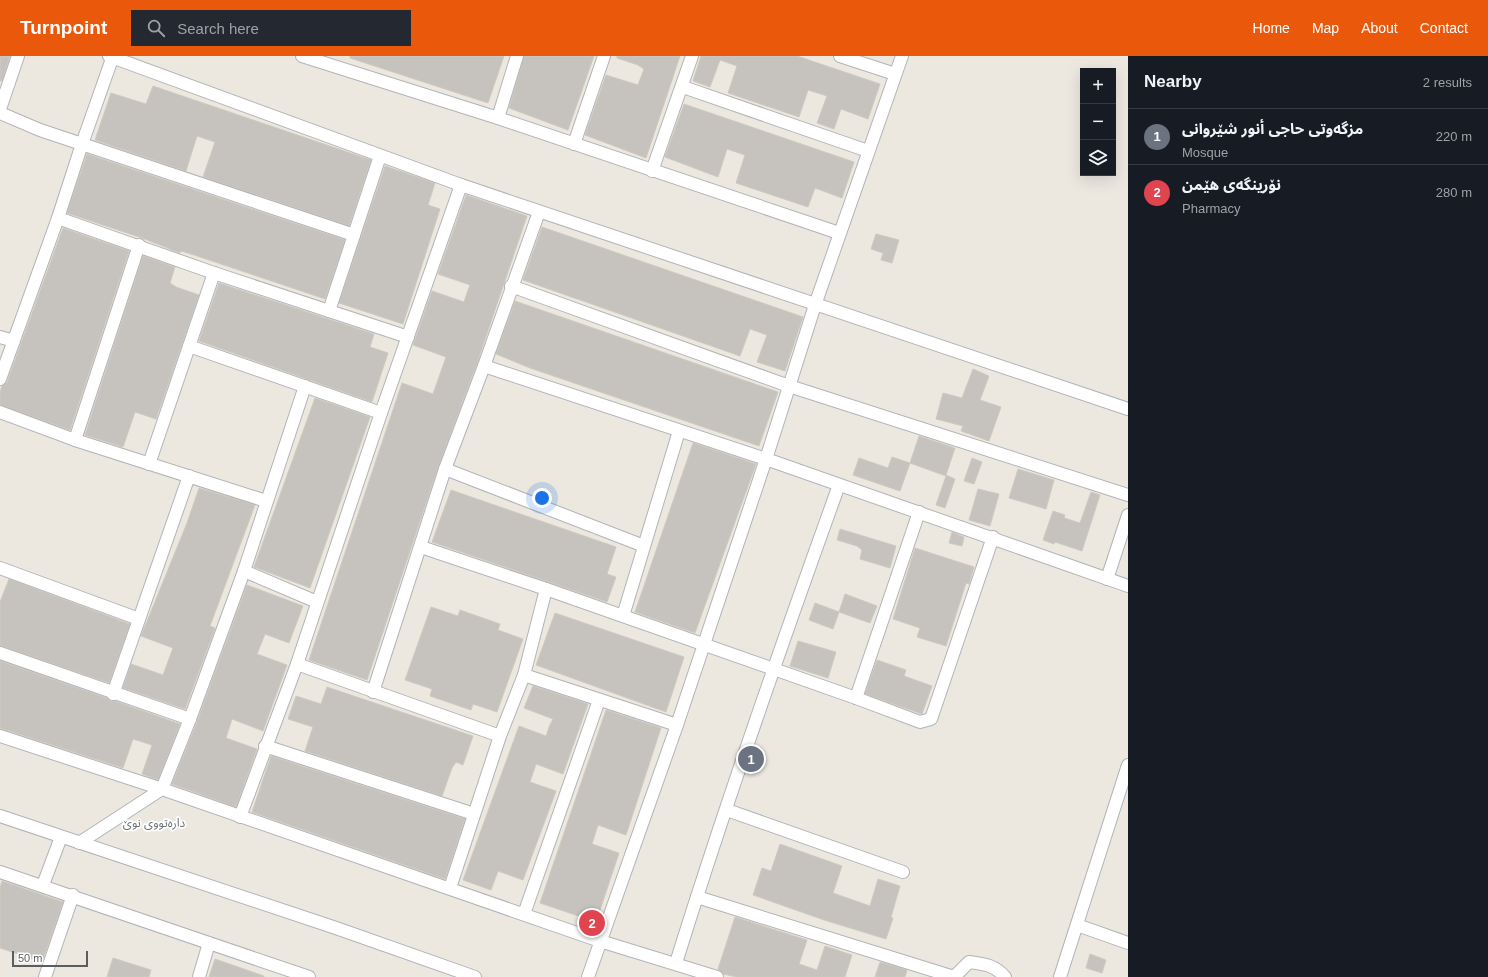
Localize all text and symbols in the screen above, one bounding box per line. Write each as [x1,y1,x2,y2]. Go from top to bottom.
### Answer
search box [131,10,411,46]
text: Turnpoint [20,17,107,38]
icon: search [145,17,167,39]
text: Search here [177,20,259,37]
text: Home [1253,20,1290,36]
text: Map [1312,20,1339,36]
text: About [1361,20,1398,36]
text: Contact [1420,20,1468,36]
map controls [1080,68,1116,176]
button: + [1080,68,1116,104]
text: Nearby [1144,72,1202,91]
text: 2 results [1423,75,1472,90]
button: − [1080,104,1116,140]
text: مزگەوتی حاجی أنور شێروانی [1182,120,1363,137]
text: 1 [1153,129,1161,144]
text: 220 m [1436,129,1472,144]
button: layers [1080,140,1116,176]
text: Mosque [1182,145,1228,160]
text: نۆرینگه‌ی هێمن [1182,176,1281,193]
text: 2 [1153,185,1161,200]
text: 280 m [1436,185,1472,200]
text: Pharmacy [1182,201,1241,216]
your location [532,488,552,508]
pin: 1 [738,744,764,774]
district label: دارەتووی نوێ [123,816,185,830]
pin: 2 [579,908,605,938]
scale bar [12,949,88,968]
text: 50 m [18,952,42,964]

